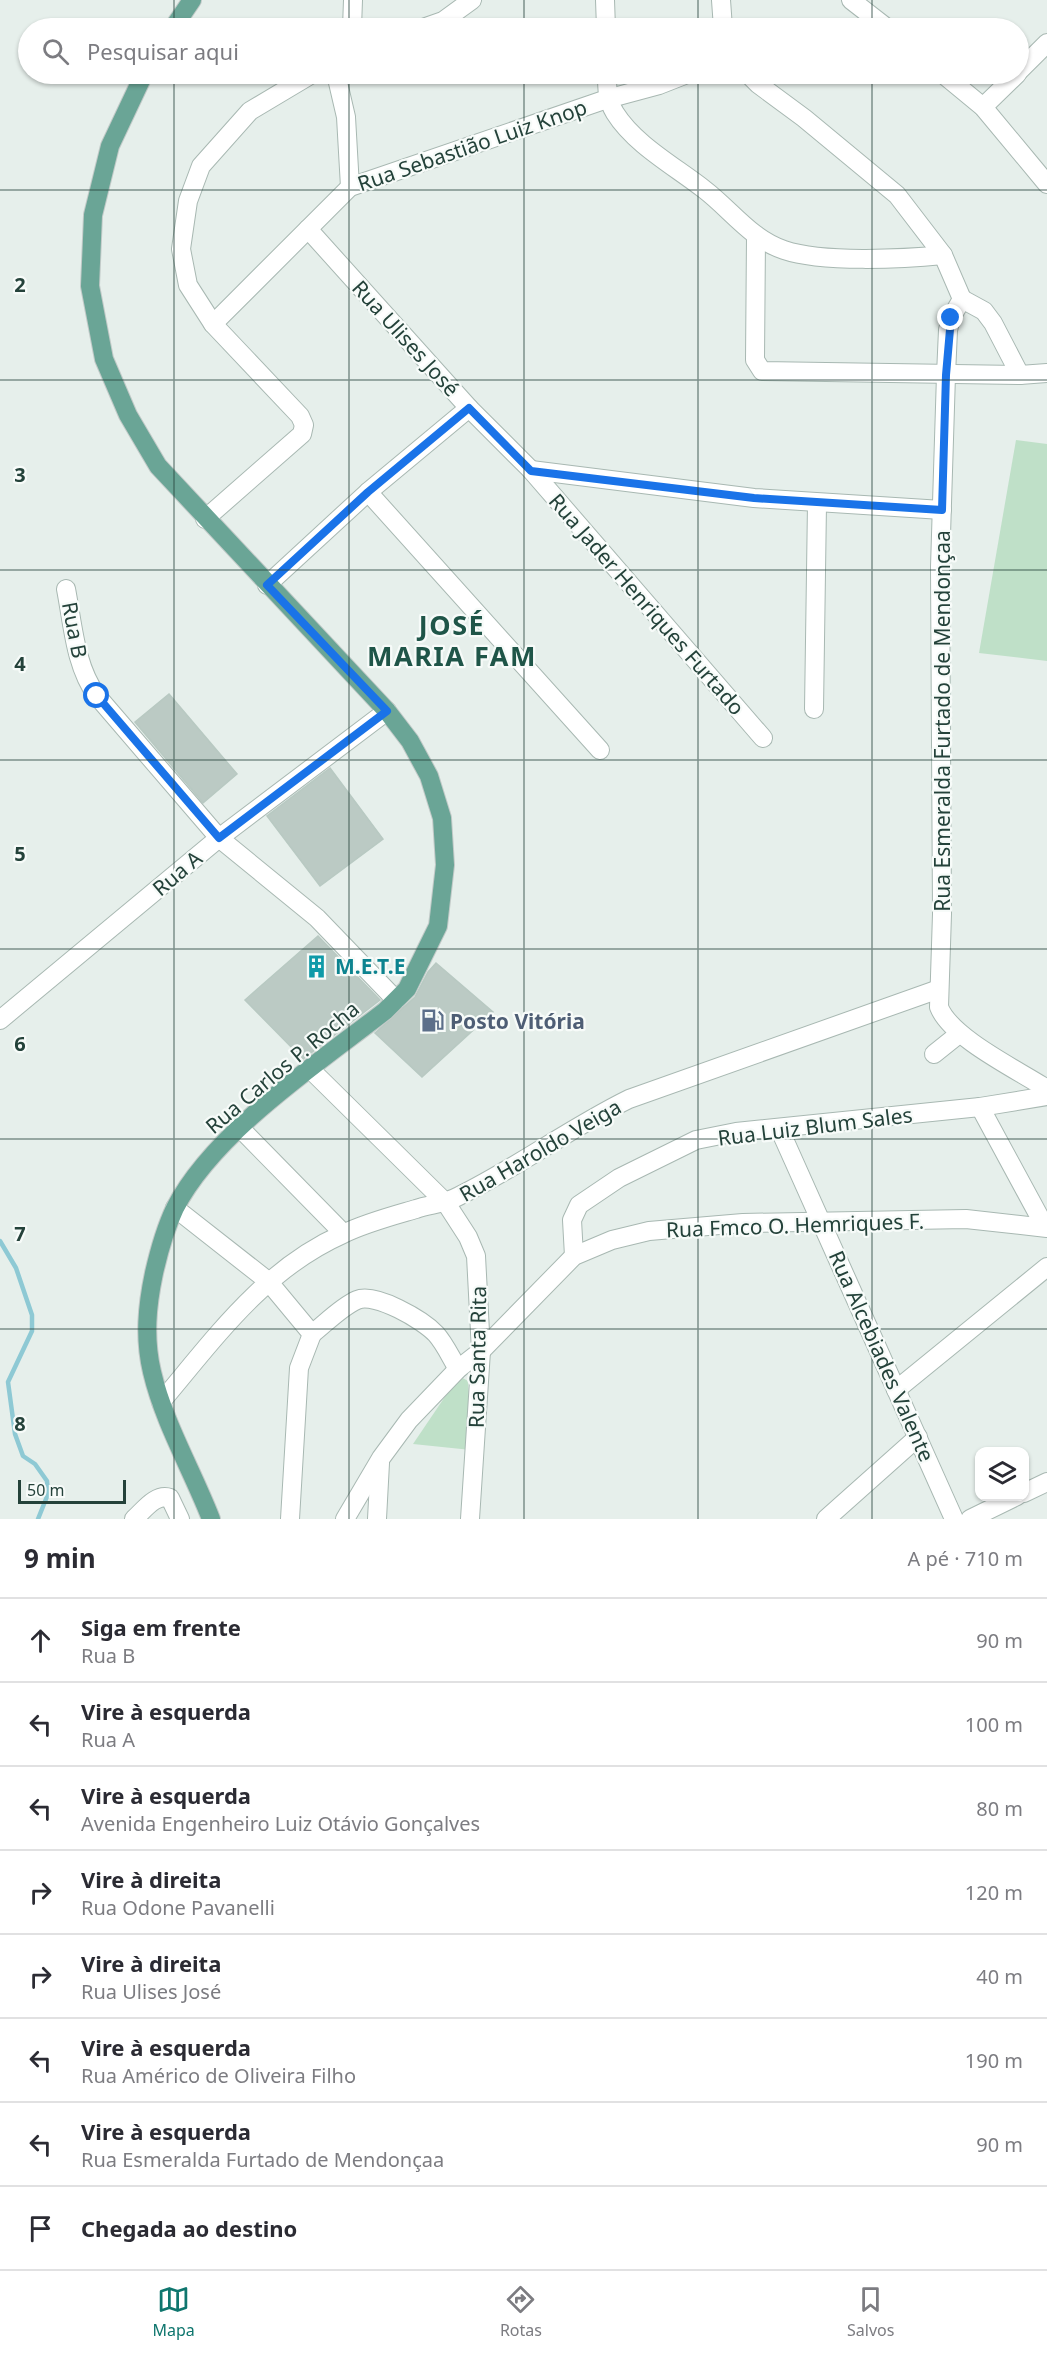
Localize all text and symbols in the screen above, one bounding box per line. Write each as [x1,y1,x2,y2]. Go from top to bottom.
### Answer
search box [18,18,1029,84]
icon: search [39,35,72,68]
text: Pesquisar aqui [87,36,239,66]
street label: Rua Sebastião Luiz Knop [354,93,590,197]
text: 2 [14,271,26,298]
street label: Rua Ulises José [346,274,466,402]
route end [937,304,963,330]
text: 3 [14,461,26,488]
street label: Rua Jader Henriques Furtado [543,487,751,721]
street label: Rua Esmeralda Furtado de Mendonçaa [928,530,956,912]
street label: Rua B [56,599,94,661]
district label: JOSÉ MARIA FAM [367,606,537,674]
text: 4 [14,650,26,677]
route start [83,682,109,708]
text: 5 [14,840,26,867]
street label: Rua A [146,844,208,902]
place label: M.E.T.E [335,952,405,980]
building icon: M.E.T.E [304,953,330,979]
street label: Rua Carlos P. Rocha [199,994,365,1140]
place label: Posto Vitória [450,1007,585,1035]
fuel station icon: Posto Vitória [419,1008,445,1034]
text: 6 [14,1030,26,1057]
street label: Rua Haroldo Veiga [454,1092,626,1208]
street label: Rua Luiz Blum Sales [716,1100,914,1152]
street label: Rua Fmco O. Hemriques F. [665,1206,925,1244]
text: 7 [14,1220,26,1247]
street label: Rua Alcebiades Valente [823,1246,941,1466]
street label: Rua Santa Rita [462,1286,492,1428]
text: 8 [14,1410,26,1437]
map controls [975,1447,1029,1501]
button: layers [975,1447,1029,1501]
scale bar [18,1477,126,1504]
text: 50 m [27,1479,64,1501]
text: 9 min [24,1540,96,1576]
text: A pé · 710 m [907,1545,1023,1572]
text: Siga em frente [81,1612,241,1642]
icon: ahead [24,1624,57,1657]
text: 90 m [976,1627,1023,1654]
text: Rua B [81,1642,135,1669]
text: Vire à esquerda [81,1696,251,1726]
icon: left [24,1708,57,1741]
text: 100 m [965,1711,1023,1738]
text: Rua A [81,1726,135,1753]
text: Vire à esquerda [81,1780,251,1810]
icon: left [24,1792,57,1825]
text: 80 m [976,1795,1023,1822]
text: Avenida Engenheiro Luiz Otávio Gonçalves [81,1810,480,1837]
text: Vire à direita [81,1864,221,1894]
icon: right [24,1876,57,1909]
text: 120 m [965,1879,1023,1906]
text: Rua Odone Pavanelli [81,1894,275,1921]
text: Vire à direita [81,1948,221,1978]
icon: right [24,1960,57,1993]
text: 40 m [976,1963,1023,1990]
text: Rua Ulises José [81,1978,221,2005]
text: Vire à esquerda [81,2032,251,2062]
icon: left [24,2044,57,2077]
text: 190 m [965,2047,1023,2074]
text: Rua Américo de Oliveira Filho [81,2062,356,2089]
text: Vire à esquerda [81,2116,251,2146]
icon: left [24,2128,57,2161]
text: 90 m [976,2131,1023,2158]
text: Rua Esmeralda Furtado de Mendonçaa [81,2146,444,2173]
icon: arrive [24,2212,57,2245]
text: Chegada ao destino [81,2213,297,2243]
tab: Mapa [153,2283,195,2341]
tab: Rotas [500,2283,542,2341]
tab: Salvos [847,2283,894,2341]

